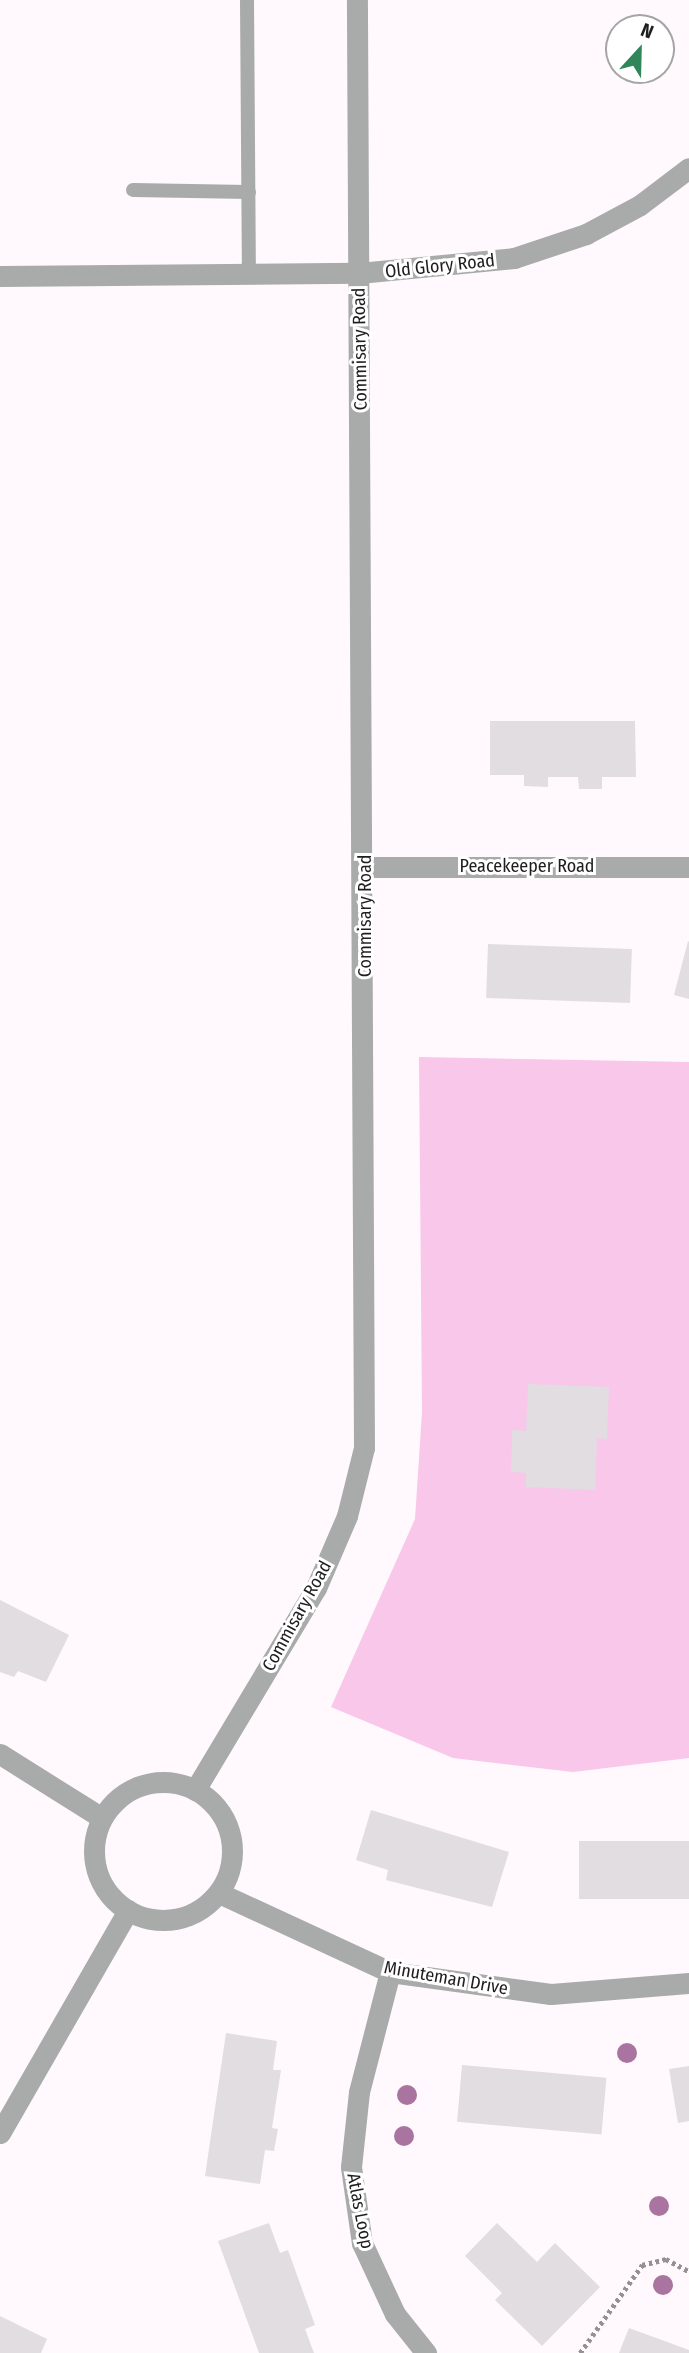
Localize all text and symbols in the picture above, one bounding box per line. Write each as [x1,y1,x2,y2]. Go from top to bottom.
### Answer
north arrow [605,14,675,84]
text: N [638,18,657,44]
street label: Old Glory Road [384,250,496,282]
street label: Commisary Road [348,287,372,411]
street label: Commisary Road [354,855,376,977]
street label: Peacekeeper Road [460,855,594,877]
street label: Commisary Road [258,1557,336,1675]
street label: Minuteman Drive [382,1956,510,2000]
street label: Atlas Loop [342,2171,378,2251]

